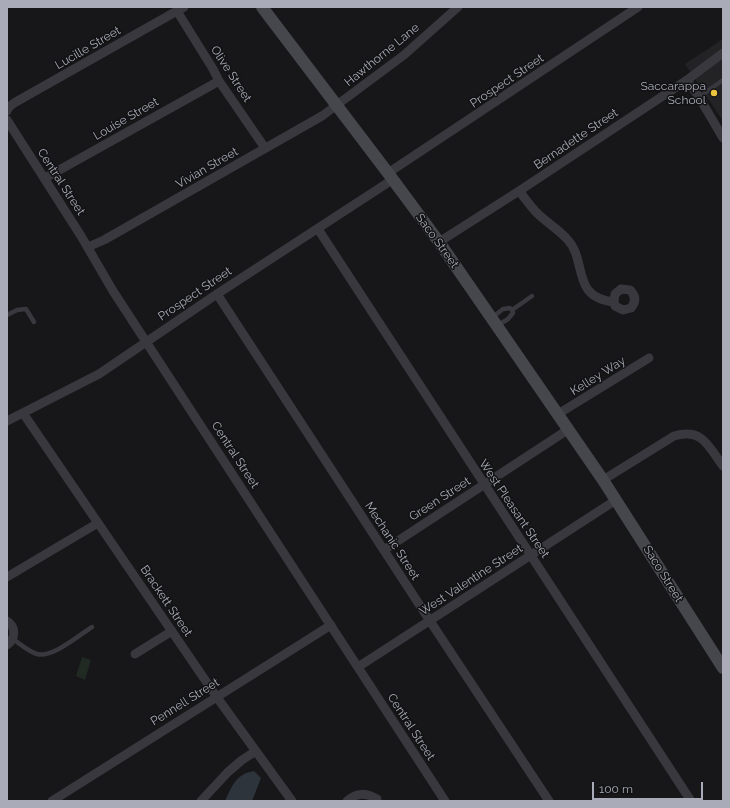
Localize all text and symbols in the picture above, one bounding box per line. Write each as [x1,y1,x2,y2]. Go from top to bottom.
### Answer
street label: Hawthorne Lane [342,20,422,90]
street label: Lucille Street [53,23,123,73]
street label: Olive Street [207,43,255,105]
street label: Prospect Street [467,51,547,111]
place label: Saccarappa School [640,79,706,107]
marker: Saccarappa School [709,88,719,98]
street label: Louise Street [91,95,161,143]
street label: Bernadette Street [531,105,621,173]
street label: Vivian Street [173,144,241,192]
street label: Central Street [34,146,88,218]
street label: Saco Street [412,211,462,271]
street label: Prospect Street [155,264,235,324]
street label: Kelley Way [568,353,628,399]
street label: Central Street [208,419,262,491]
street label: West Pleasant Street [476,457,552,561]
street label: Green Street [407,474,473,524]
street label: Mechanic Street [361,499,423,583]
street label: West Valentine Street [417,541,525,619]
street label: Saco Street [640,543,686,605]
street label: Brackett Street [137,563,195,639]
street label: Pennell Street [148,675,222,729]
street label: Central Street [384,691,438,763]
scale bar [594,774,705,800]
text: 100 m [599,782,633,796]

